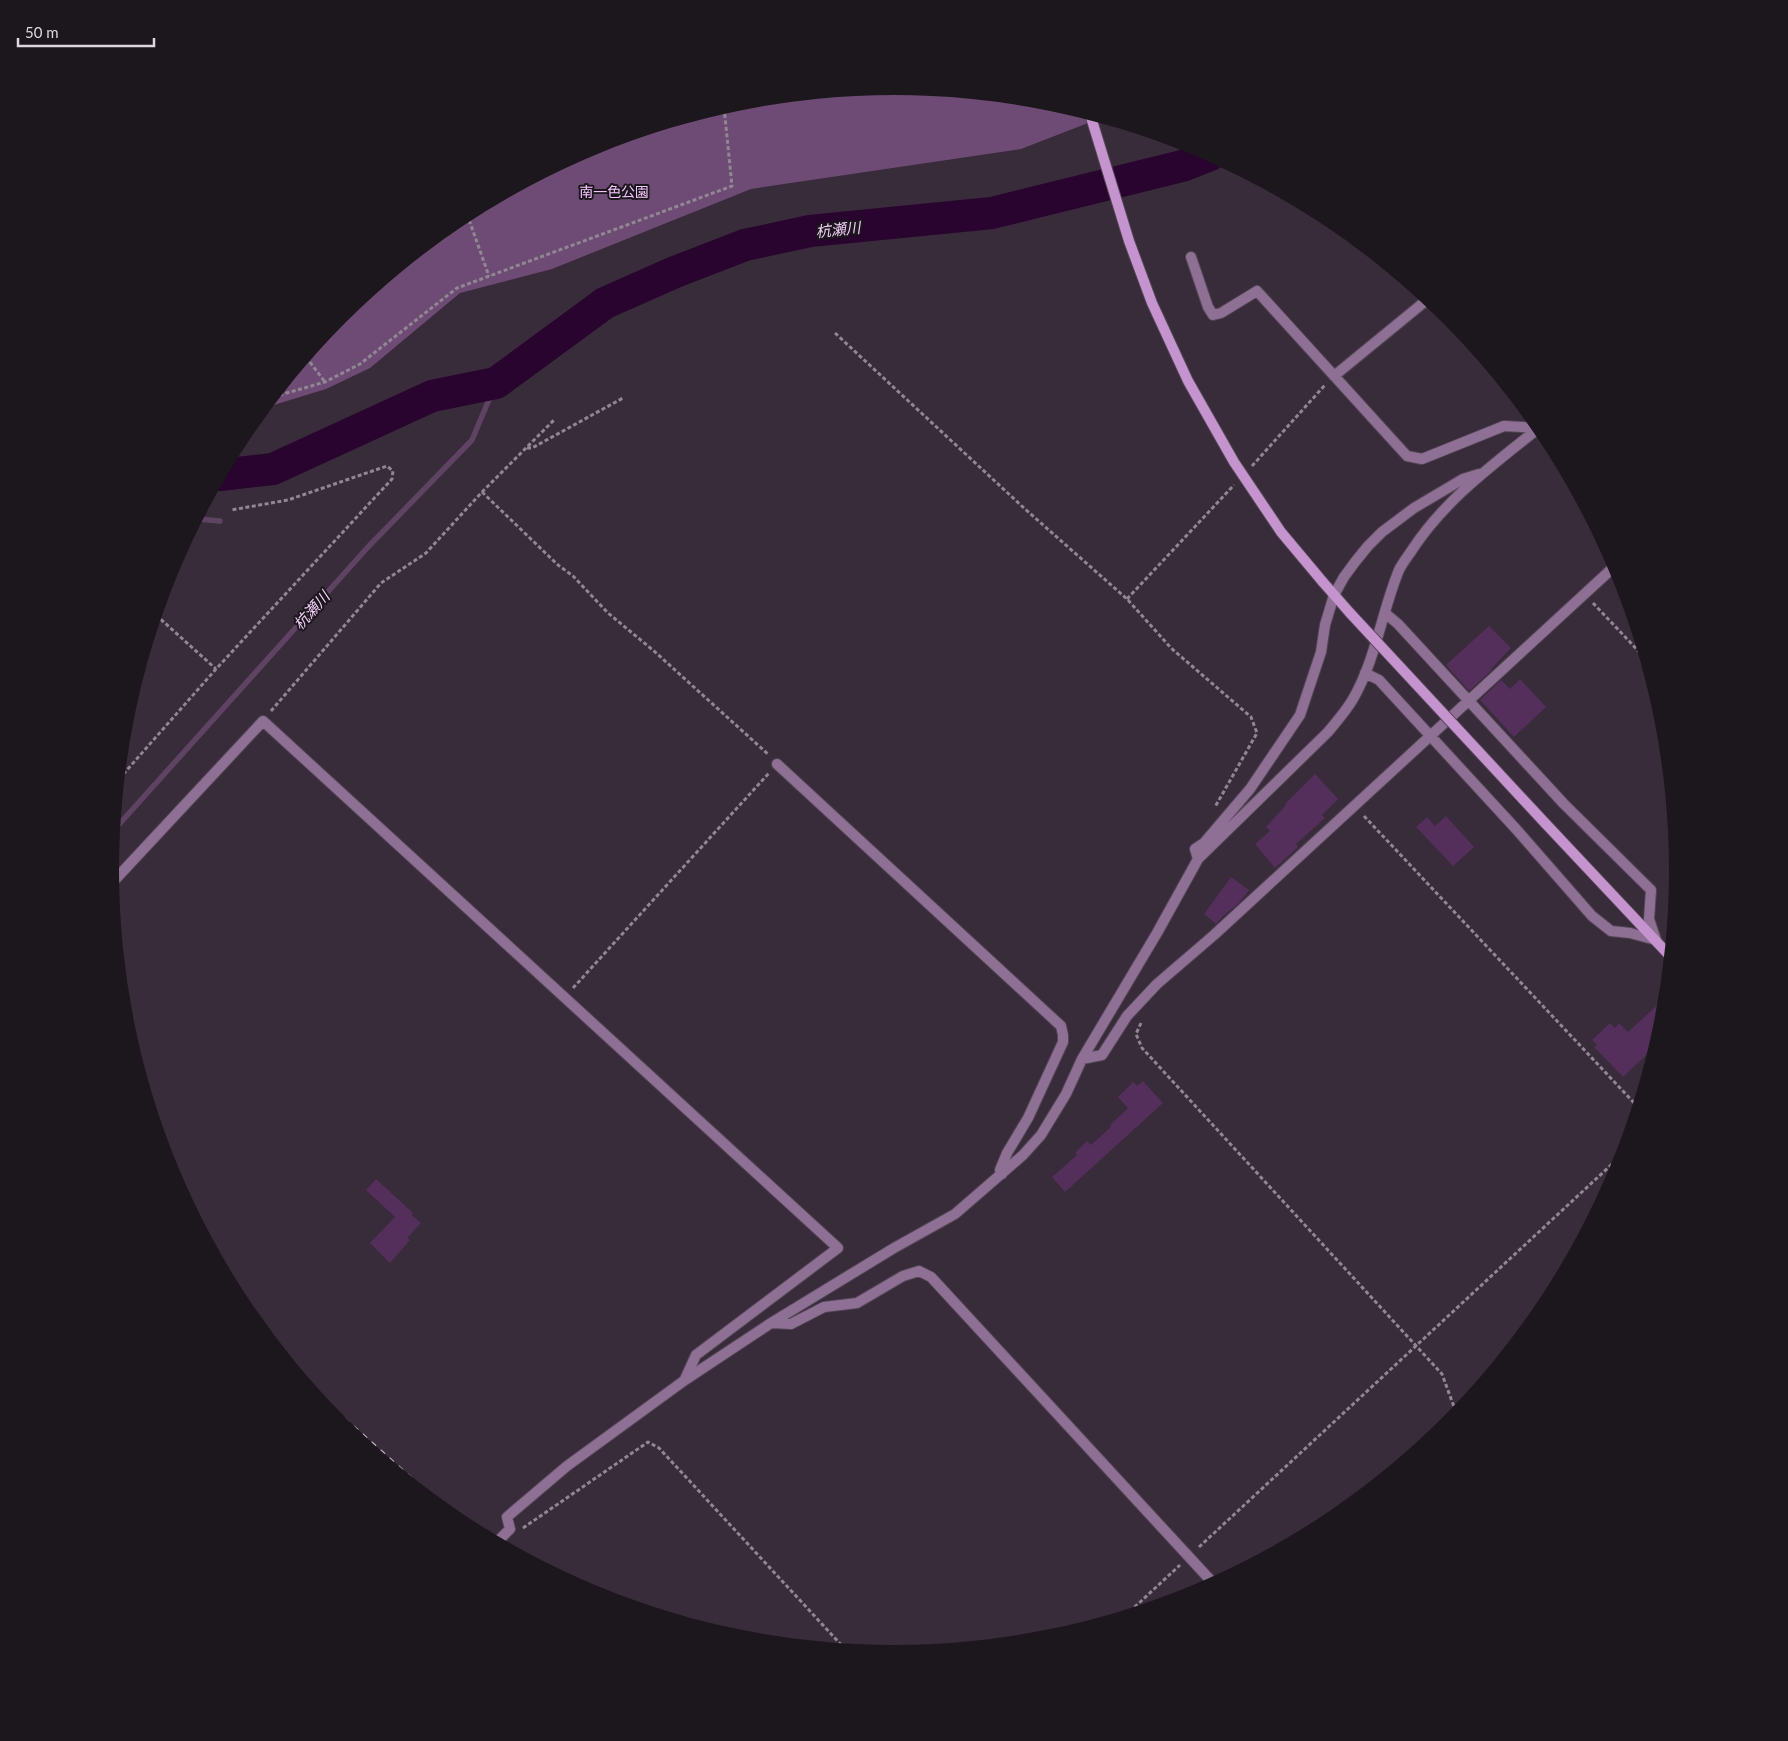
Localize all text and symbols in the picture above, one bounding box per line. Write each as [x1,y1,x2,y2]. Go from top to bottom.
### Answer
scale bar [18,15,154,47]
text: 50 m [25,23,59,41]
park label: 南一色公園 [579,183,649,200]
water label: 杭瀬川 [815,217,863,240]
water label: 杭瀬川 [289,586,334,633]

